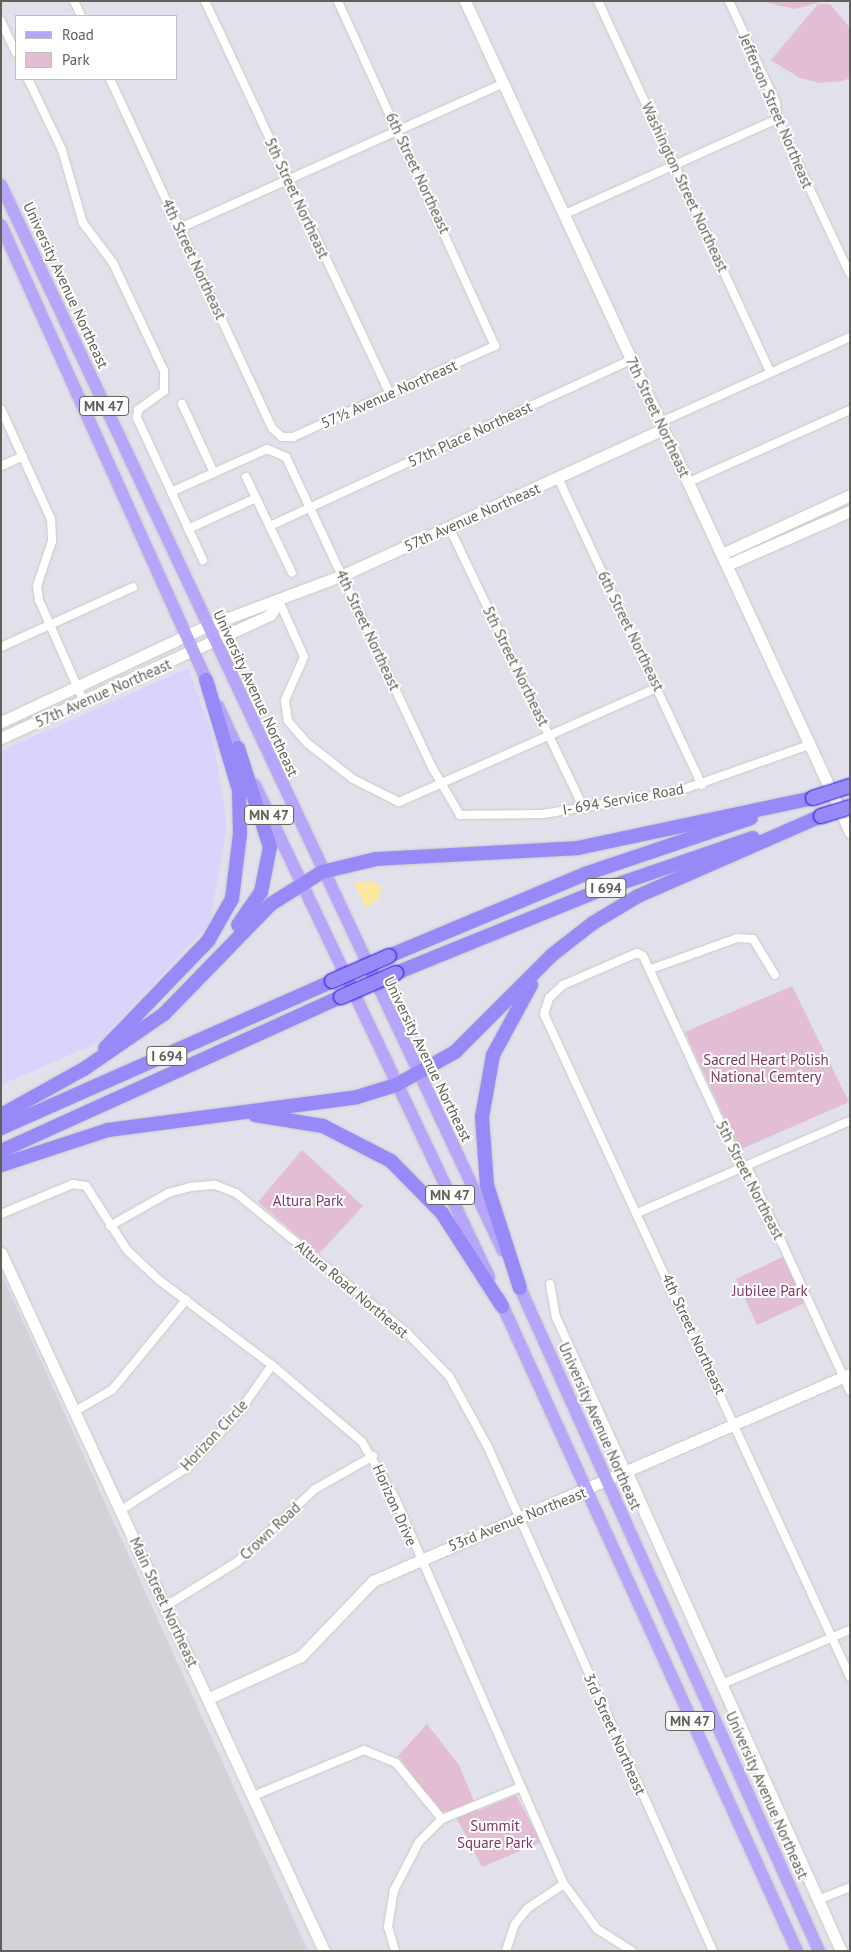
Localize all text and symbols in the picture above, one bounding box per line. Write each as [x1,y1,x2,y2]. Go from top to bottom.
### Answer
legend [15,15,178,80]
text: Road [62,25,94,44]
street label: Jefferson Street Northeast [735,31,817,191]
text: Park [62,50,90,69]
street label: Washington Street Northeast [638,99,732,275]
street label: 6th Street Northeast [382,110,454,236]
street label: 5th Street Northeast [261,135,333,261]
street label: 4th Street Northeast [158,196,230,322]
street label: University Avenue Northeast [19,199,113,371]
street label: 7th Street Northeast [622,354,694,480]
street label: 57½ Avenue Northeast [318,356,460,432]
road number: MN 47 [79,394,129,418]
street label: 57th Place Northeast [405,397,535,471]
street label: 57th Avenue Northeast [401,479,543,555]
street label: 4th Street Northeast [332,567,404,693]
street label: 6th Street Northeast [594,568,668,694]
street label: 5th Street Northeast [479,603,553,729]
street label: University Avenue Northeast [209,607,303,779]
street label: 57th Avenue Northeast [32,655,174,731]
street label: I- 694 Service Road [560,779,686,819]
road number: MN 47 [244,804,294,826]
road number: I 694 [585,876,627,900]
street label: University Avenue Northeast [380,973,476,1145]
road number: I 694 [146,1044,188,1068]
park label: Sacred Heart Polish National Cemtery [703,1050,829,1085]
street label: 5th Street Northeast [712,1117,788,1243]
road number: MN 47 [425,1184,475,1206]
park label: Altura Park [273,1192,343,1210]
street label: Altura Road Northeast [292,1236,412,1342]
street label: 4th Street Northeast [658,1271,730,1397]
park label: Jubilee Park [732,1282,808,1300]
street label: University Avenue Northeast [555,1339,645,1513]
street label: Horizon Circle [177,1396,251,1474]
street label: Horizon Drive [369,1461,421,1549]
street label: 53rd Avenue Northeast [445,1483,589,1555]
street label: Crown Road [236,1498,304,1564]
street label: Main Street Northeast [126,1534,202,1670]
street label: 3rd Street Northeast [580,1670,650,1798]
street label: University Avenue Northeast [722,1708,812,1882]
road number: MN 47 [665,1710,715,1732]
park label: Summit Square Park [457,1816,533,1851]

